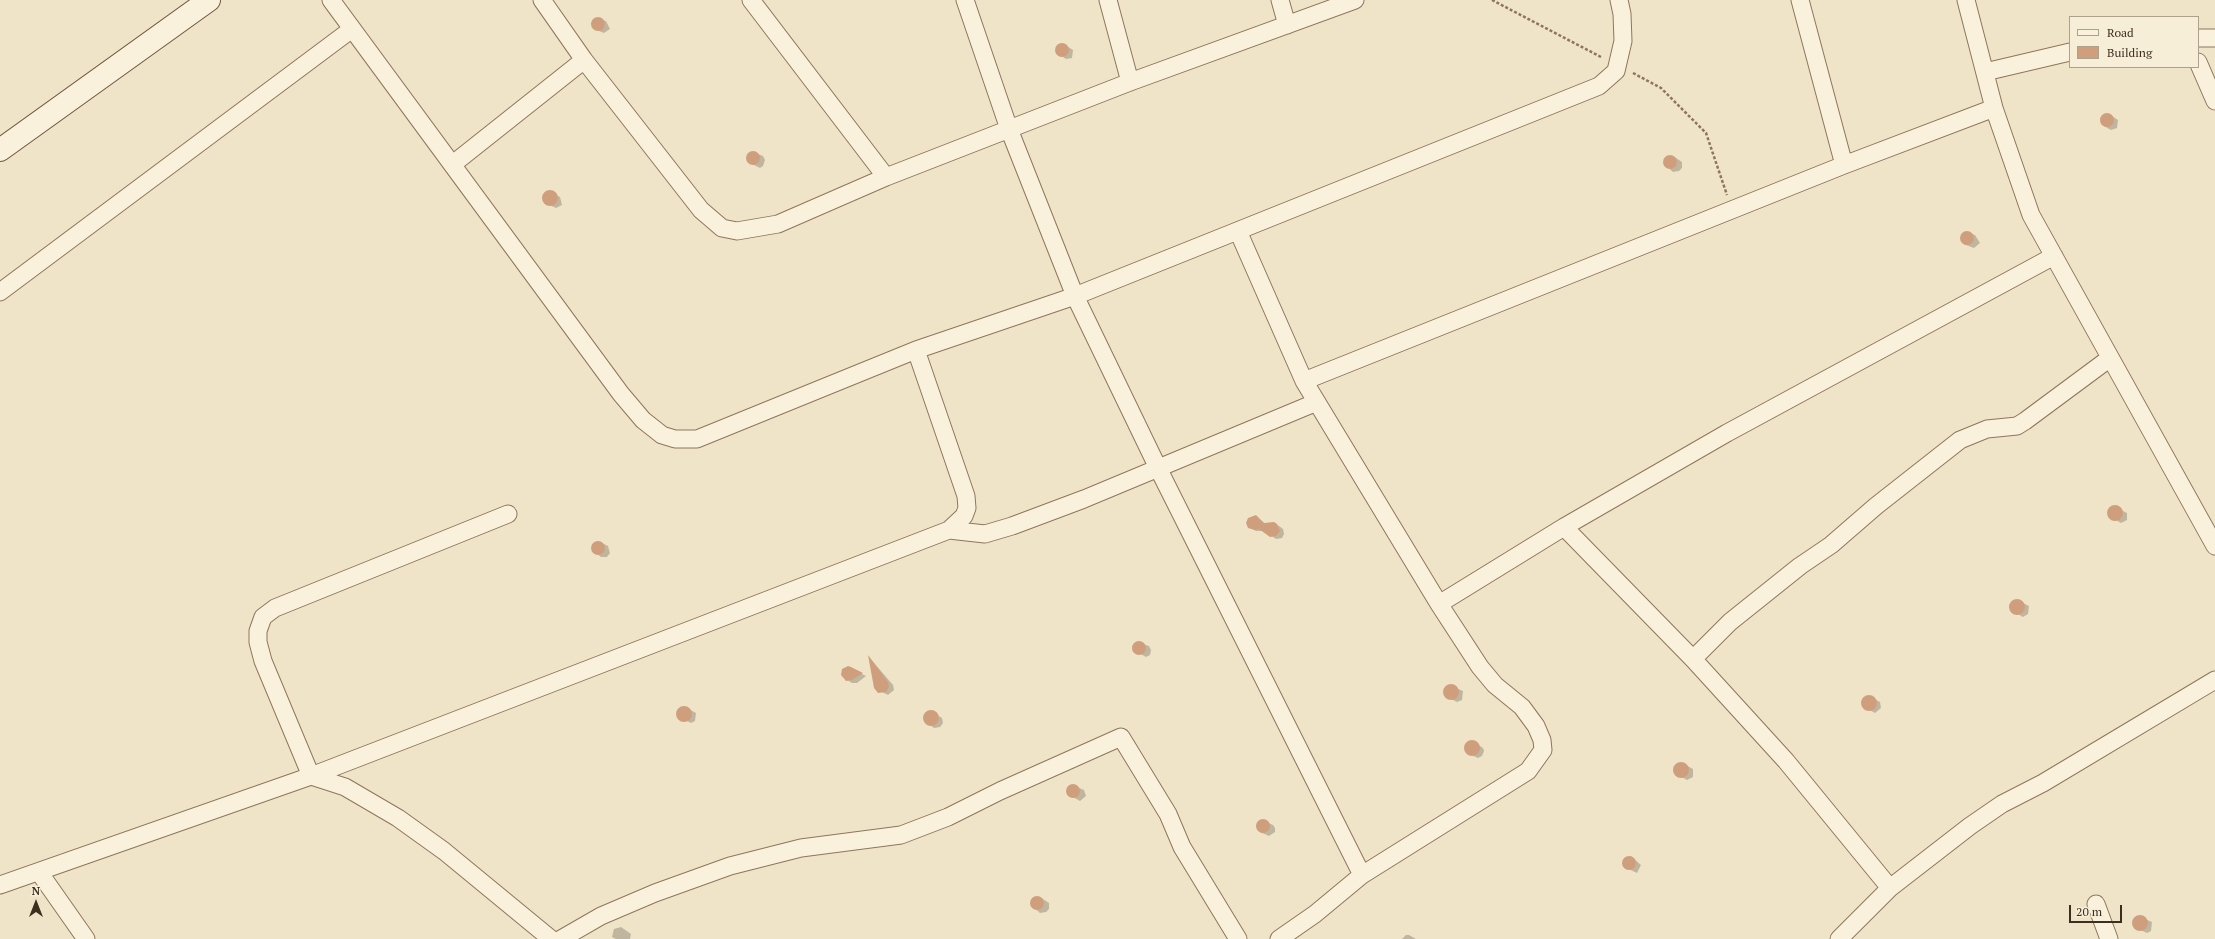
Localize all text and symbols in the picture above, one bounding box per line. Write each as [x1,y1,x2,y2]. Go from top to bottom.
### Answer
legend [2069,16,2199,68]
text: Road [2107,25,2134,40]
text: Building [2107,45,2152,60]
north arrow [16,883,56,923]
text: N [32,884,40,898]
scale bar [2071,897,2124,923]
text: 20 m [2076,904,2102,919]

